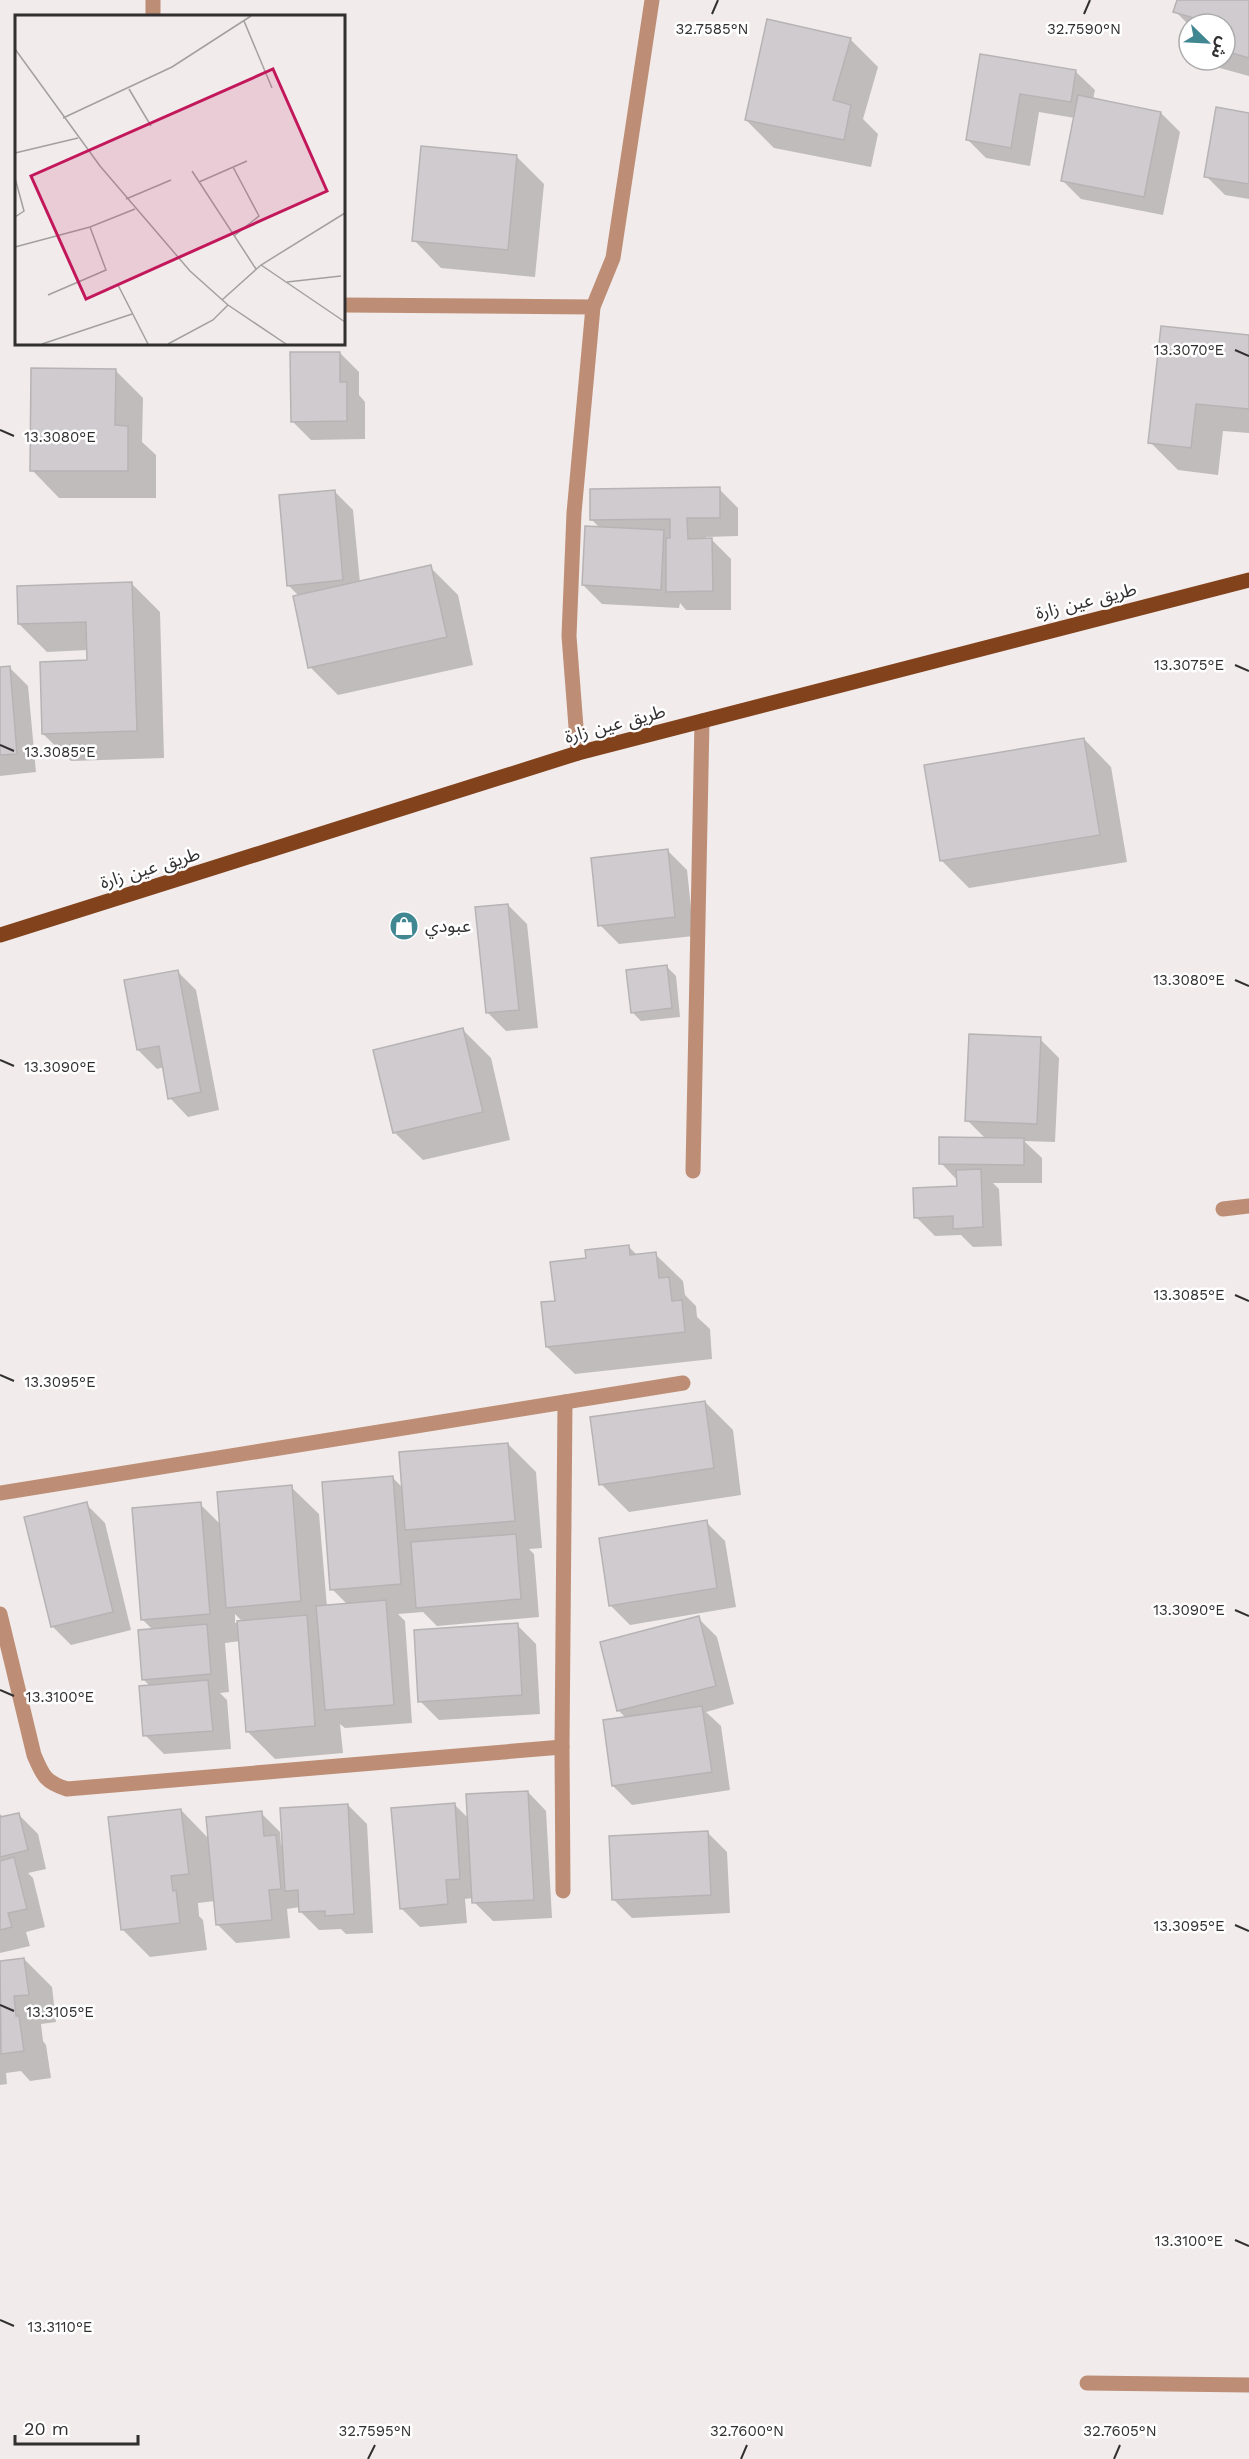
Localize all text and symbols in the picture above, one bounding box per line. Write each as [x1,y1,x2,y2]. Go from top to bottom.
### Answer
north arrow [1177,12,1237,72]
inset map [15,15,345,345]
text: 32.7585°N [675,20,749,38]
text: 32.7590°N [1047,20,1121,38]
text: ش [1207,34,1233,62]
text: 13.3070°E [1154,341,1224,359]
text: 13.3080°E [24,428,96,446]
street label: طريق عين زارة [1033,578,1139,624]
text: 13.3075°E [1154,656,1224,674]
street label: طريق عين زارة [562,700,668,748]
text: 13.3085°E [24,743,96,761]
street label: طريق عين زارة [97,842,203,894]
shop icon: عبودي [388,910,420,942]
place label: عبودي [425,915,471,939]
text: 13.3080°E [1153,971,1225,989]
text: 13.3090°E [24,1058,96,1076]
text: 13.3085°E [1153,1286,1225,1304]
text: 13.3095°E [24,1373,96,1391]
text: 13.3090°E [1153,1601,1225,1619]
text: 13.3100°E [26,1688,94,1706]
text: 13.3095°E [1153,1917,1225,1935]
text: 13.3105°E [26,2003,94,2021]
text: 13.3100°E [1155,2232,1223,2250]
text: 13.3110°E [28,2318,92,2336]
scale bar [15,2408,138,2446]
text: 20 m [24,2418,69,2439]
text: 32.7595°N [338,2422,412,2440]
text: 32.7600°N [710,2422,784,2440]
text: 32.7605°N [1083,2422,1157,2440]

